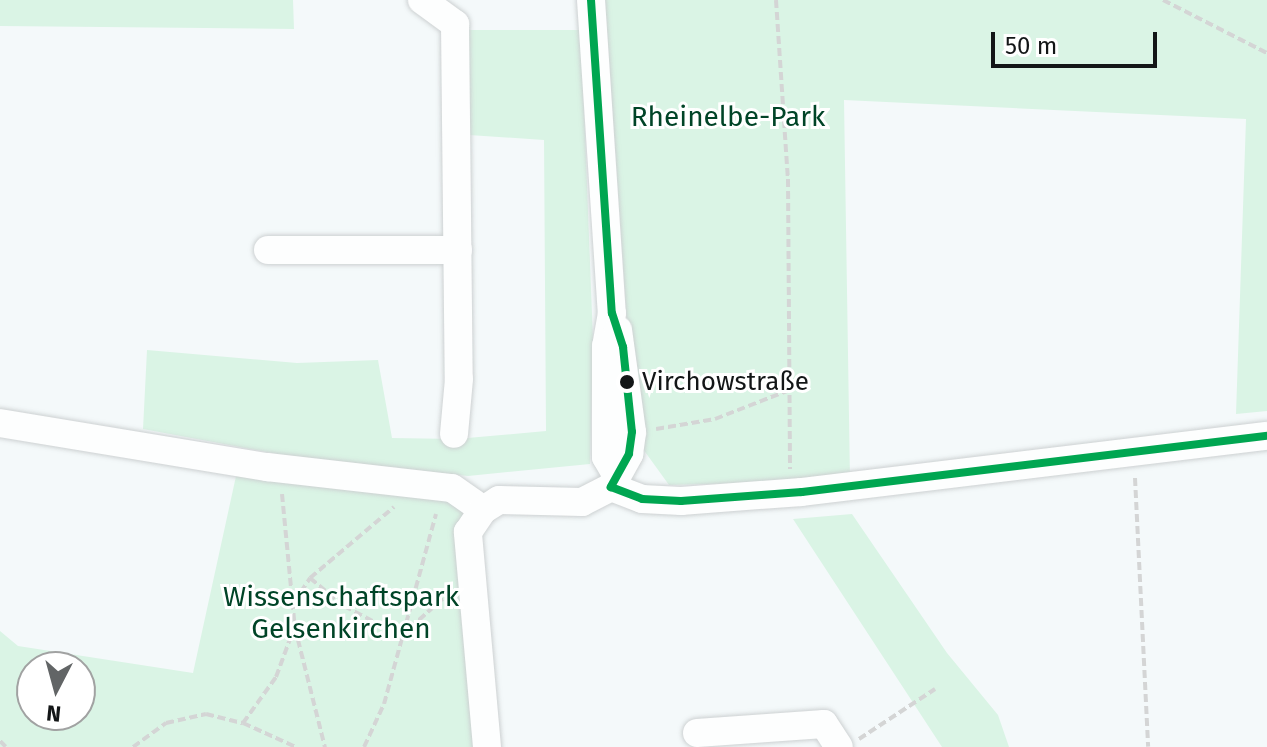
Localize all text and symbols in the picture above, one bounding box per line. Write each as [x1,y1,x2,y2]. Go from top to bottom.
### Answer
scale bar [995,16,1161,66]
text: 50 m [1005,32,1057,60]
park label: Rheinelbe-Park [631,100,825,134]
place label: Virchowstraße [642,366,809,398]
marker: Virchowstraße [619,374,635,390]
park label: Wissenschaftspark Gelsenkirchen [223,580,459,646]
north arrow [16,651,96,731]
text: N [45,699,62,728]

